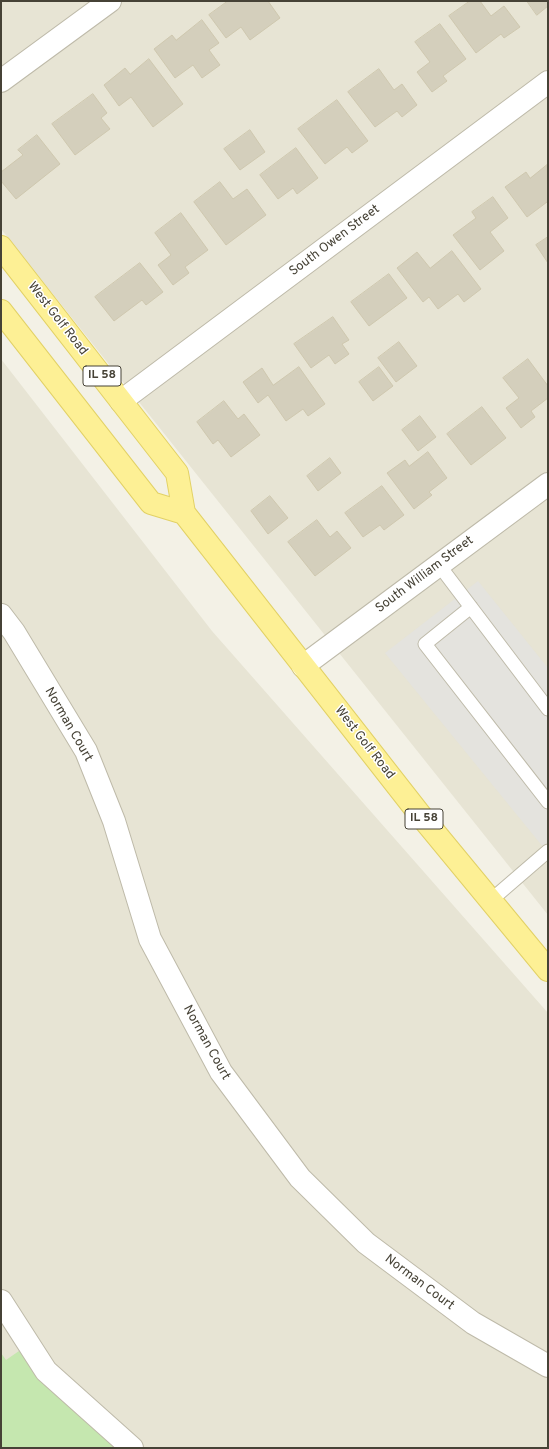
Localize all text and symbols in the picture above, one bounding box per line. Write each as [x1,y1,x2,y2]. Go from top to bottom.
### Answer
street label: South Owen Street [287,202,383,280]
street label: West Golf Road [24,279,90,359]
road number: IL 58 [83,366,121,386]
street label: South William Street [373,533,477,617]
street label: Norman Court [40,685,96,765]
street label: West Golf Road [331,703,397,783]
road number: IL 58 [405,809,443,829]
street label: Norman Court [179,1003,233,1083]
street label: Norman Court [381,1252,457,1314]

